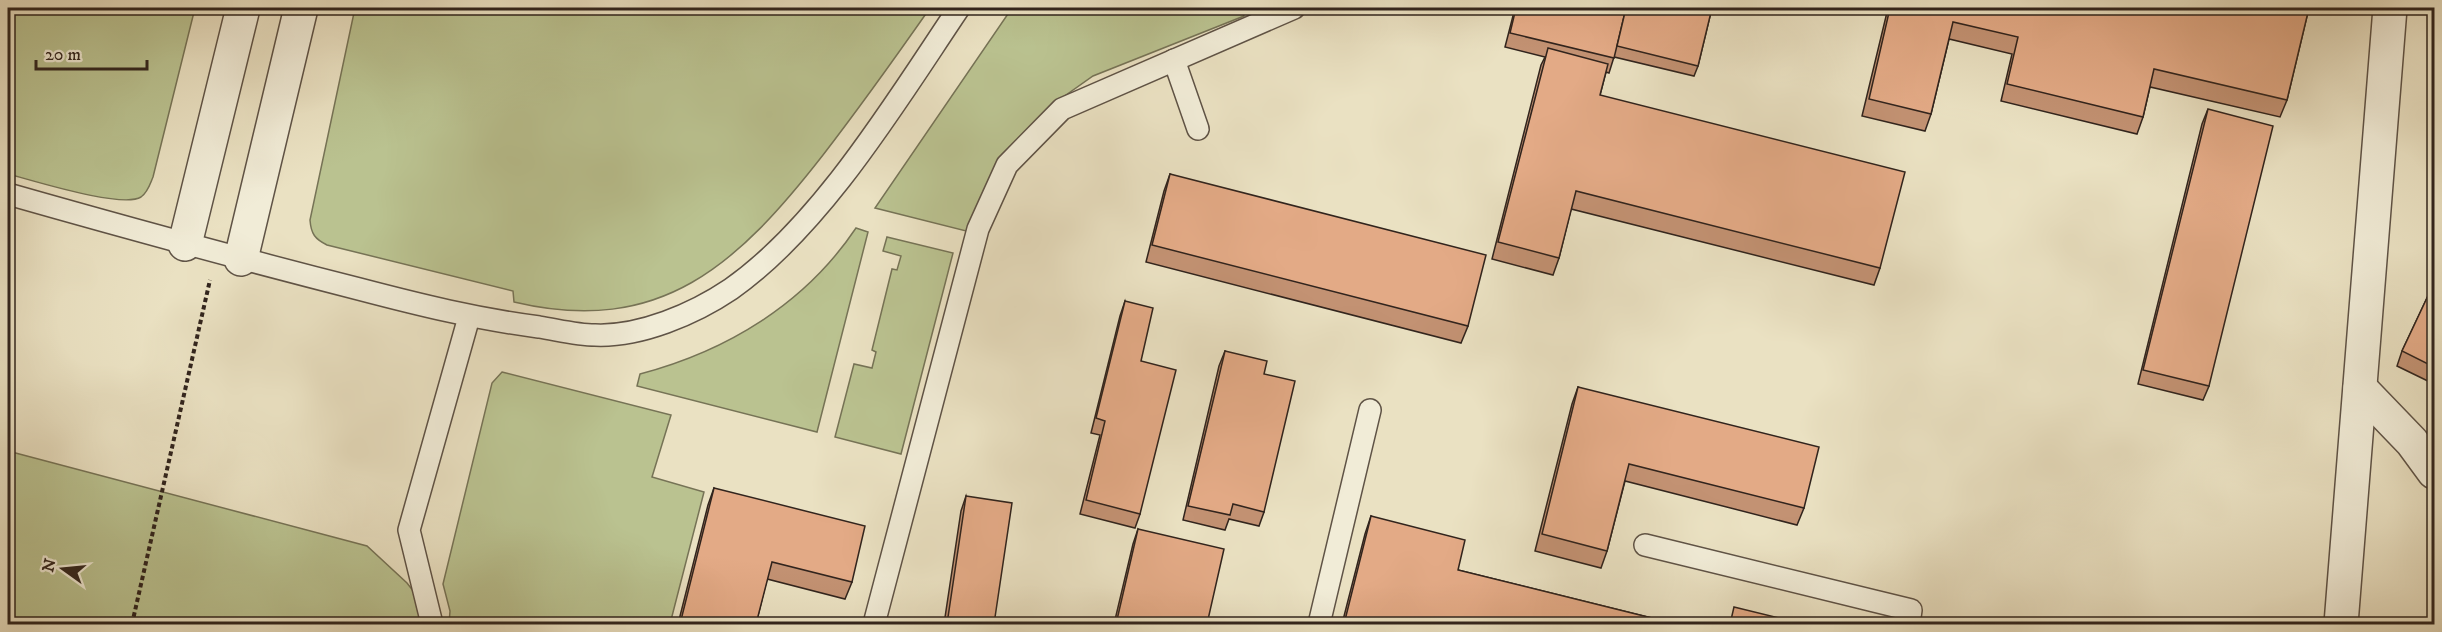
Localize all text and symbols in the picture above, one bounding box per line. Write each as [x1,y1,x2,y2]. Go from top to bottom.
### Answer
scale bar [36,33,147,71]
text: 20 m [45,44,81,66]
north arrow [33,539,93,599]
text: N [38,556,61,574]

